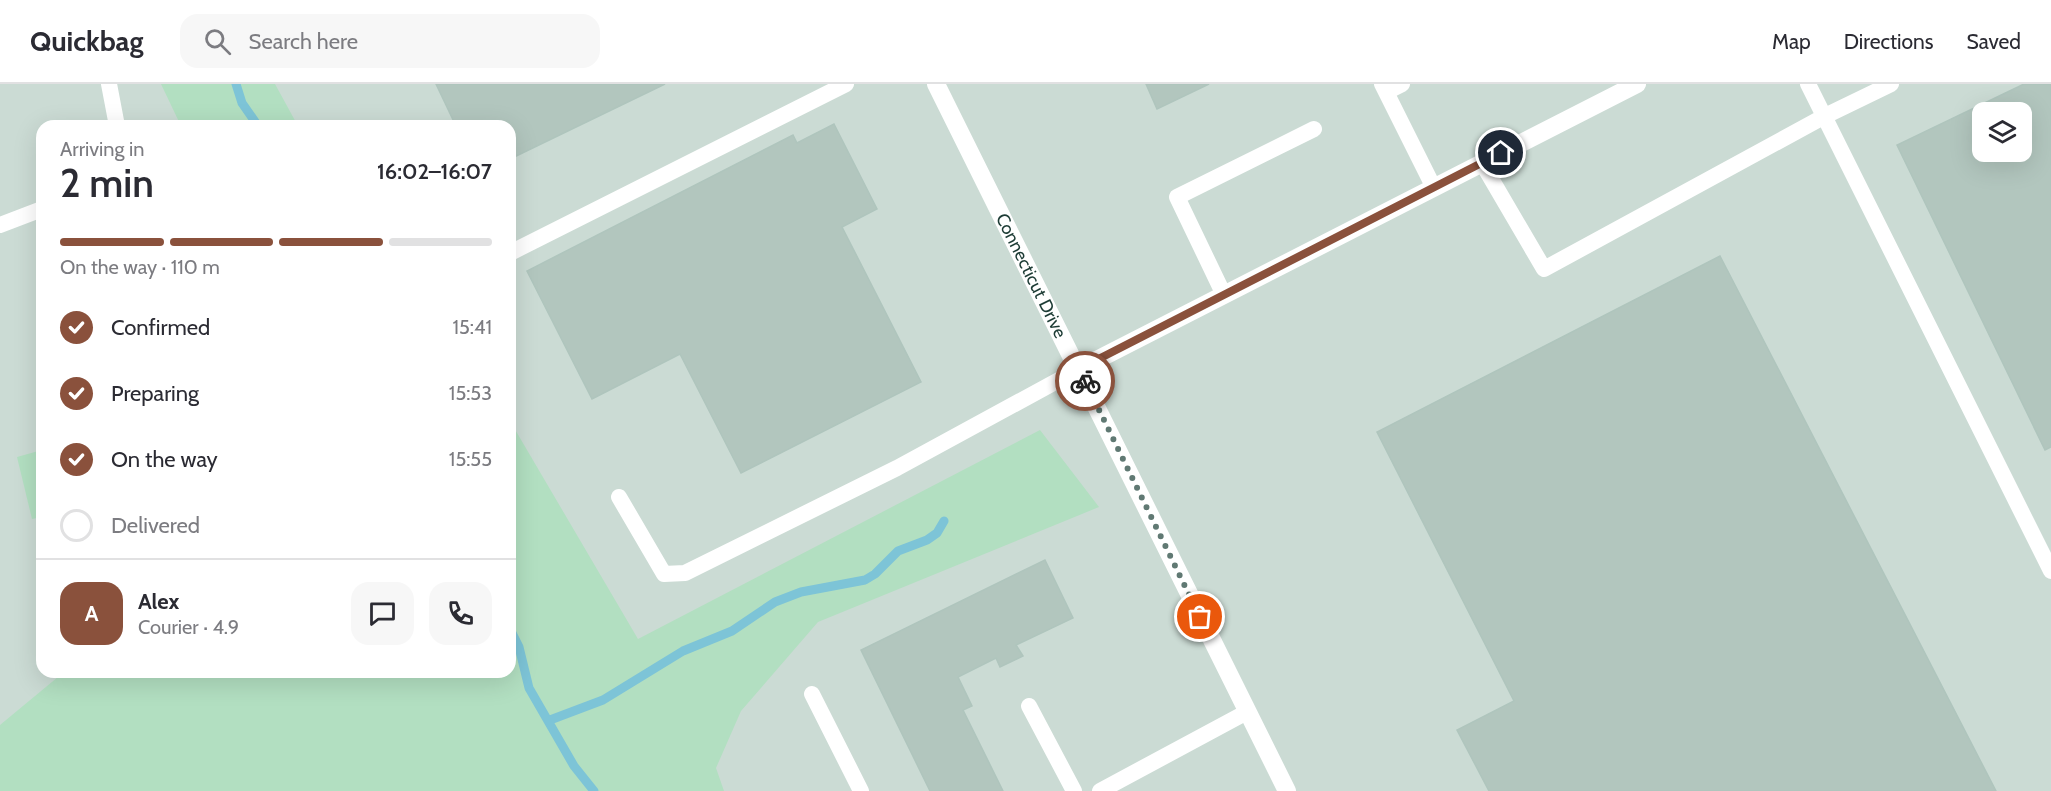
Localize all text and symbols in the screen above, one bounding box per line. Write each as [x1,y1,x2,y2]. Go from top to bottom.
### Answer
search box [180,14,600,68]
text: Quickbag [30,24,144,58]
icon: search [201,25,234,58]
text: Search here [249,28,358,55]
text: Map [1772,29,1811,54]
text: Directions [1844,29,1933,54]
text: Saved [1966,29,2021,54]
map controls [1972,102,2032,162]
button: layers [1972,102,2032,162]
pin [1475,127,1526,178]
icon: home [1484,136,1517,169]
text: Arriving in [60,137,144,161]
text: 16:02–16:07 [377,158,492,185]
text: 2 min [60,159,154,207]
street label: Connecticut Drive [991,210,1071,342]
text: On the way · 110 m [60,255,220,279]
icon: check [60,311,93,344]
text: Confirmed [111,314,210,341]
text: 15:41 [452,315,492,339]
courier [1055,351,1115,411]
icon: bike [1069,365,1102,398]
icon: check [60,377,93,410]
text: Preparing [111,380,199,407]
text: 15:53 [449,381,492,405]
icon: check [60,443,93,476]
text: On the way [111,446,218,473]
text: 15:55 [449,447,492,471]
text: Delivered [111,512,200,539]
button: chat [351,582,414,645]
button: phone [429,582,492,645]
text: Alex [138,588,179,615]
pin [1174,591,1225,642]
text: A [85,600,98,627]
icon: bag [1183,600,1216,633]
text: Courier · 4.9 [138,615,239,639]

